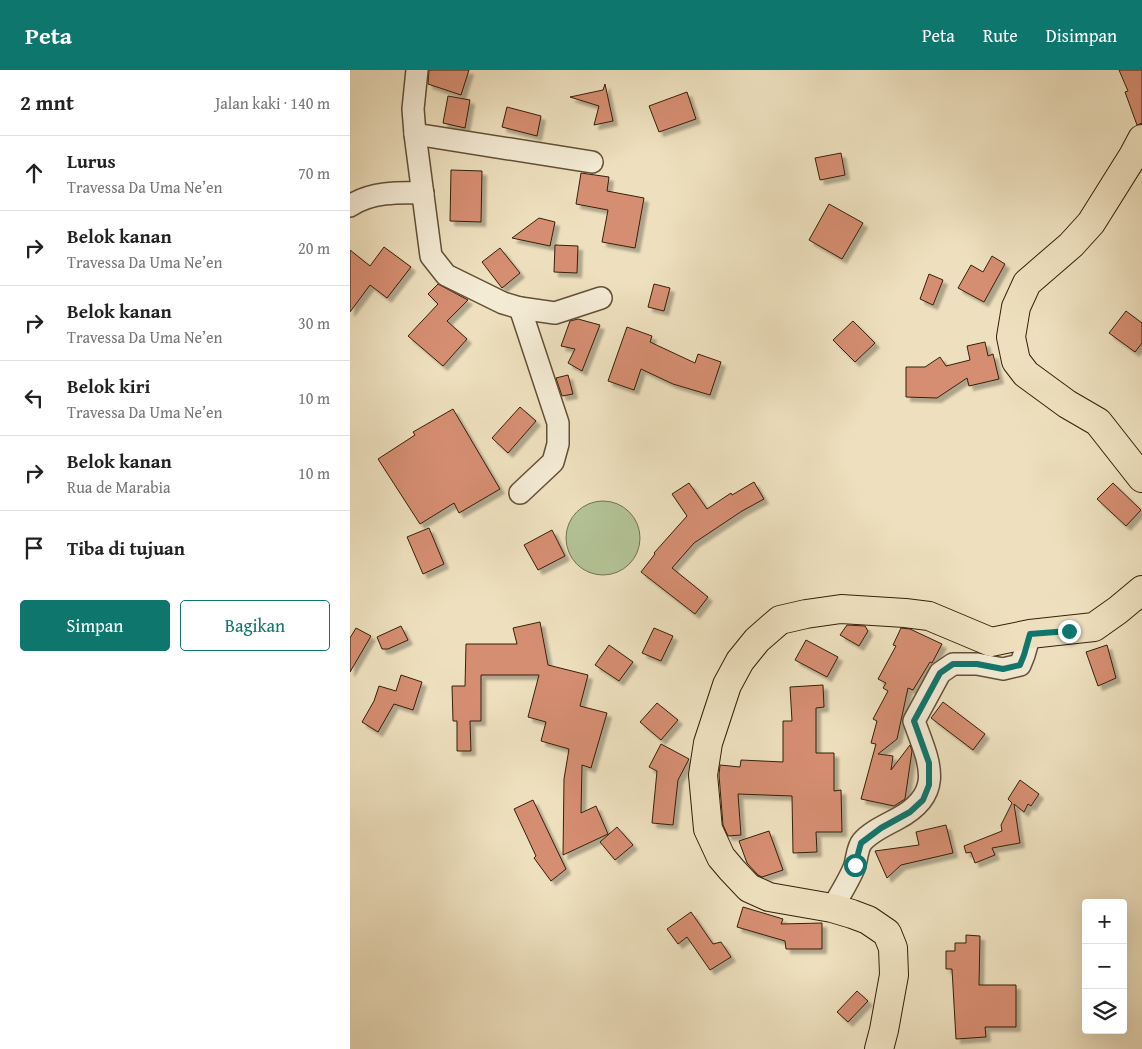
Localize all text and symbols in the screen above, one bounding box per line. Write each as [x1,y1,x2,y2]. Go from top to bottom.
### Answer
text: Peta [25,18,72,53]
text: Peta [922,22,955,49]
text: Rute [983,22,1018,49]
text: Disimpan [1046,22,1117,49]
text: 2 mnt [20,87,74,118]
text: Jalan kaki · 140 m [215,91,330,115]
text: Lurus [67,147,116,175]
icon: ahead [20,159,48,187]
text: 70 m [298,161,330,185]
text: Travessa Da Uma Ne’en [67,175,222,199]
text: Belok kanan [67,222,172,250]
icon: right [20,234,48,262]
text: 20 m [298,236,330,260]
text: Travessa Da Uma Ne’en [67,250,222,274]
text: Belok kanan [67,297,172,325]
icon: right [20,309,48,337]
text: 30 m [298,311,330,335]
text: Travessa Da Uma Ne’en [67,325,222,349]
text: Belok kiri [67,372,150,400]
icon: left [20,384,48,412]
text: 10 m [298,386,330,410]
text: Travessa Da Uma Ne’en [67,400,222,424]
text: Belok kanan [67,447,172,475]
icon: right [20,459,48,487]
text: 10 m [298,461,330,485]
text: Rua de Marabia [67,475,171,499]
icon: arrive [20,534,48,562]
text: Tiba di tujuan [67,534,185,562]
button: Simpan [20,600,170,651]
button: Bagikan [180,600,330,651]
route end [1058,620,1081,643]
route start [844,854,867,877]
map controls [1082,899,1127,1034]
button: + [1082,899,1127,944]
button: − [1082,944,1127,989]
button: layers [1082,989,1127,1034]

